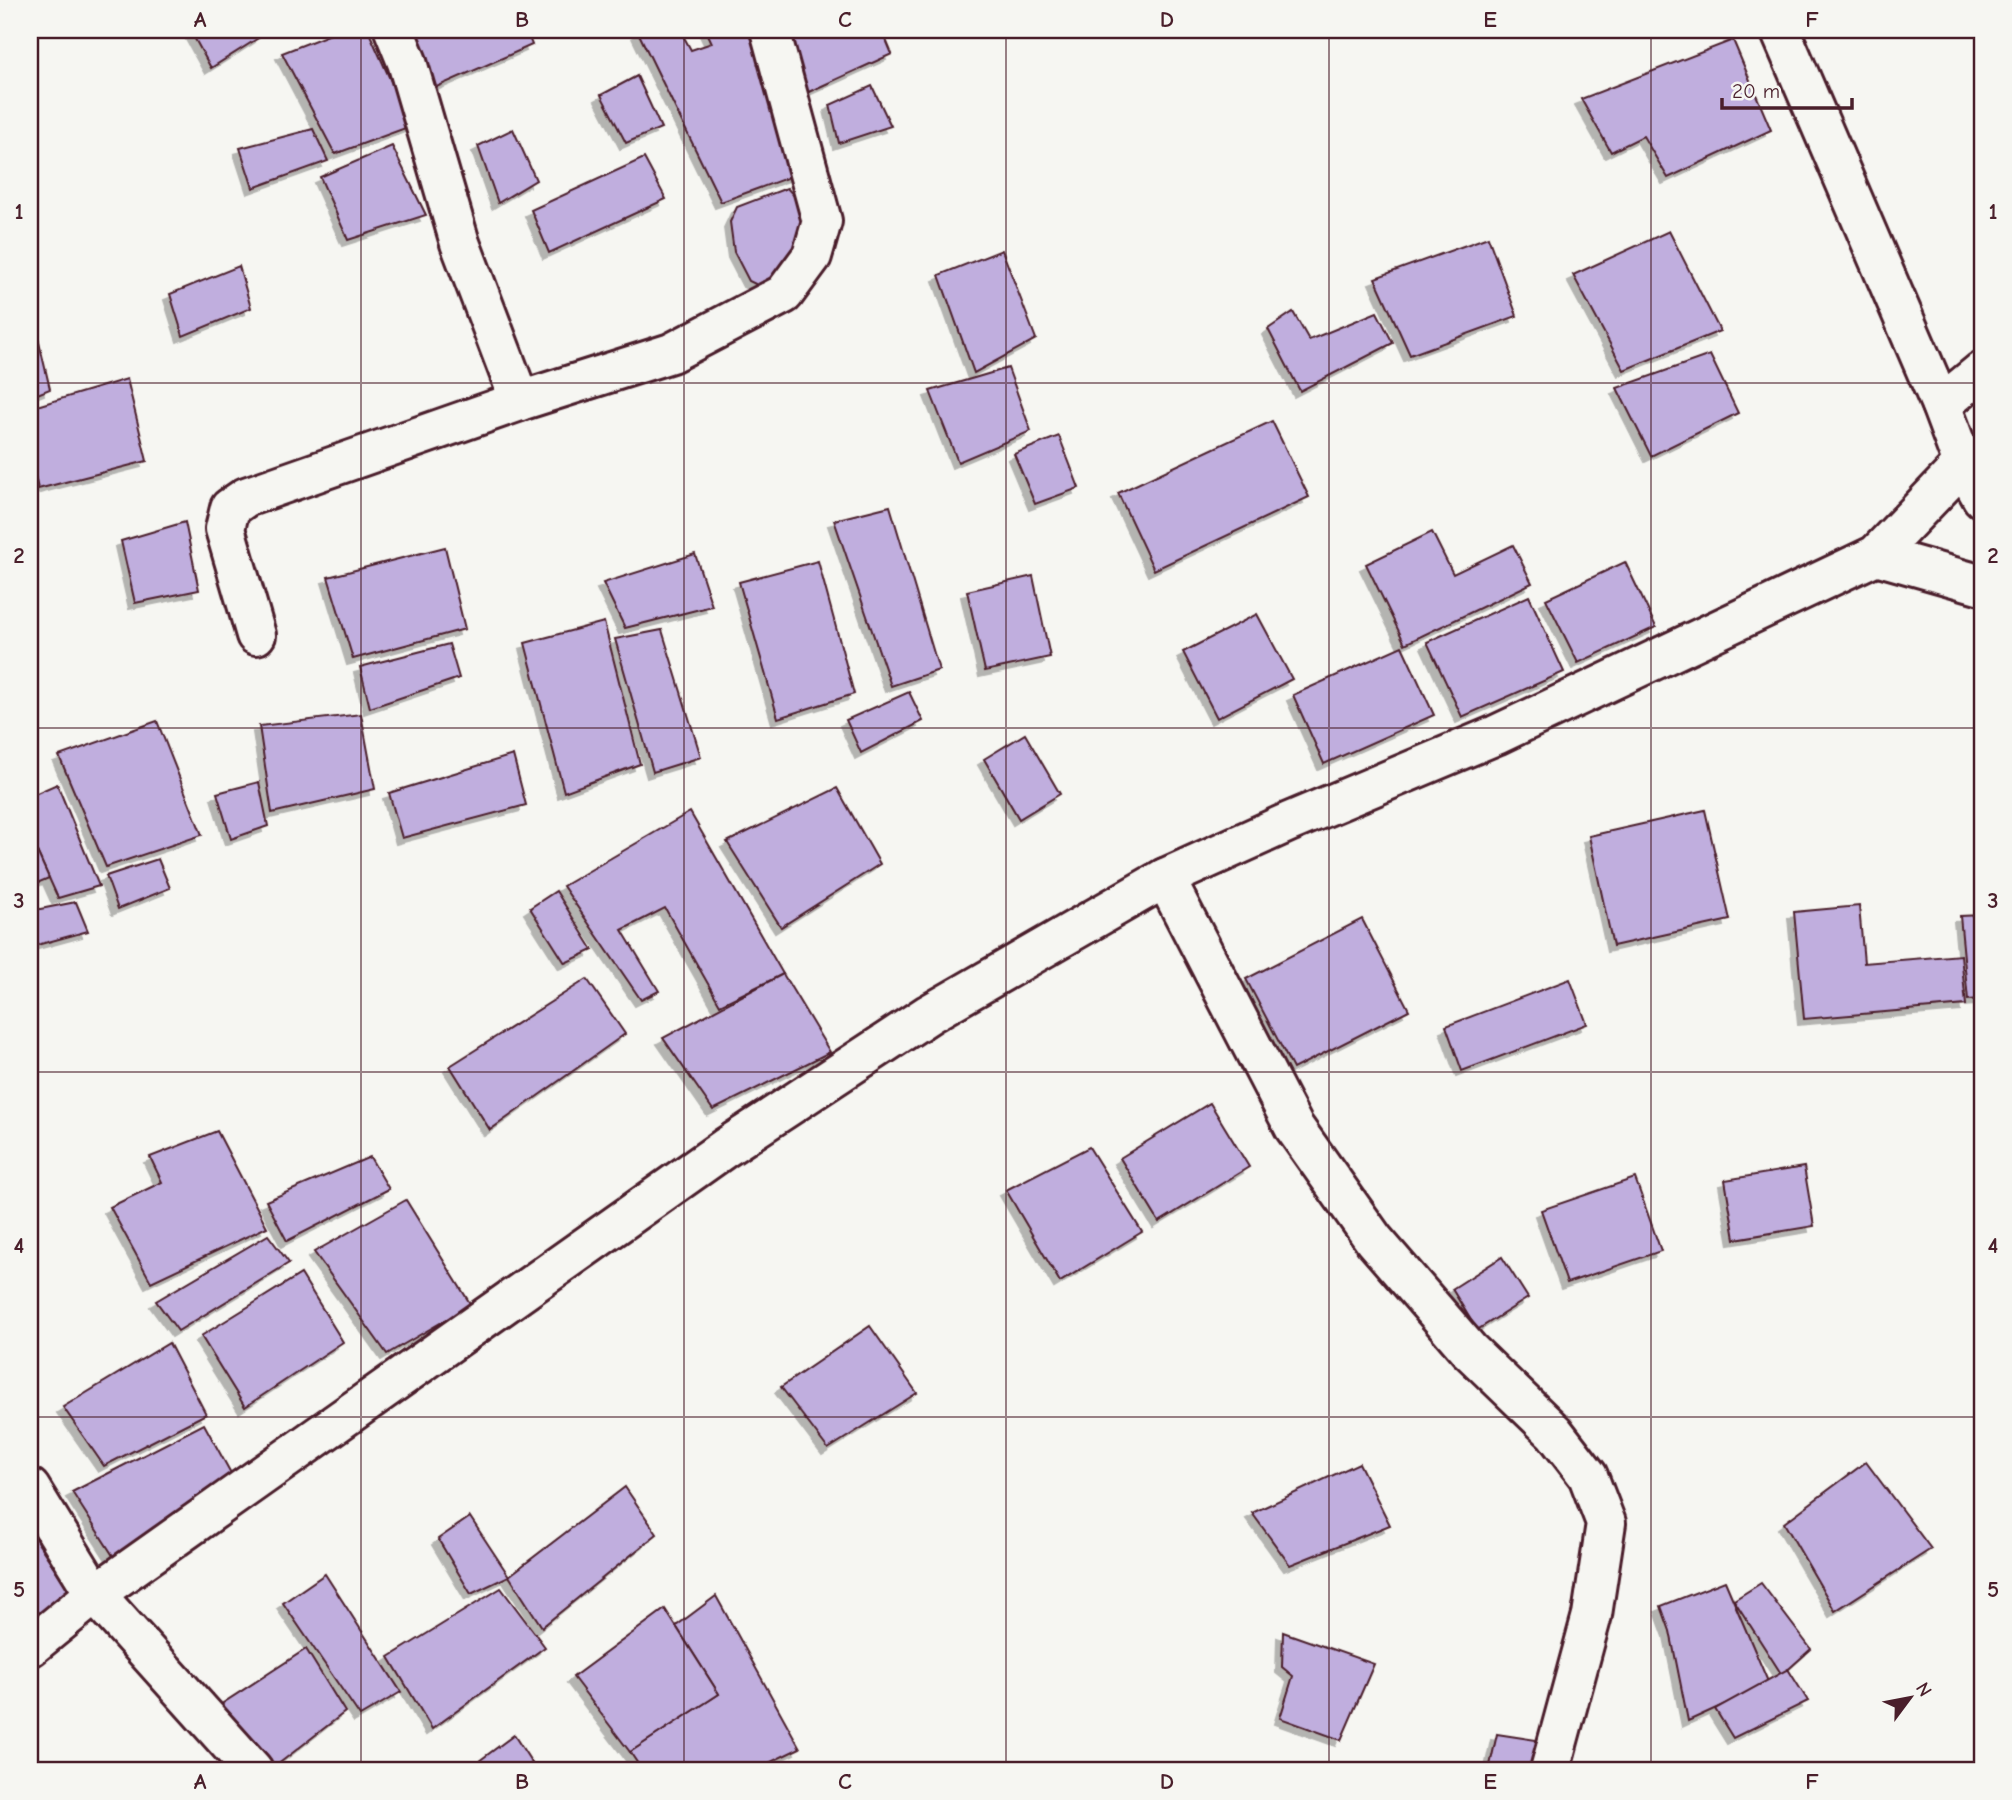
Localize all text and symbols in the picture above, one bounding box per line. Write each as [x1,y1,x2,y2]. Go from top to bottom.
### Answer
text: A [194,6,207,33]
text: B [515,6,529,33]
text: C [838,6,852,33]
text: D [1160,6,1174,33]
text: E [1483,6,1497,33]
text: F [1805,6,1819,33]
scale bar [1722,66,1851,110]
text: 20 m [1732,79,1780,103]
text: 1 [14,198,24,225]
text: 1 [1988,198,1998,225]
text: 2 [13,542,25,569]
text: 2 [1987,542,1999,569]
text: 3 [13,887,25,914]
text: 3 [1987,887,1999,914]
text: 4 [14,1232,25,1259]
text: 4 [1988,1232,1999,1259]
text: 5 [13,1576,25,1603]
text: 5 [1987,1576,1999,1603]
north arrow [1876,1664,1946,1734]
text: N [1911,1678,1936,1701]
text: A [194,1768,207,1795]
text: B [515,1768,529,1795]
text: C [838,1768,852,1795]
text: D [1160,1768,1174,1795]
text: E [1483,1768,1497,1795]
text: F [1805,1768,1819,1795]

